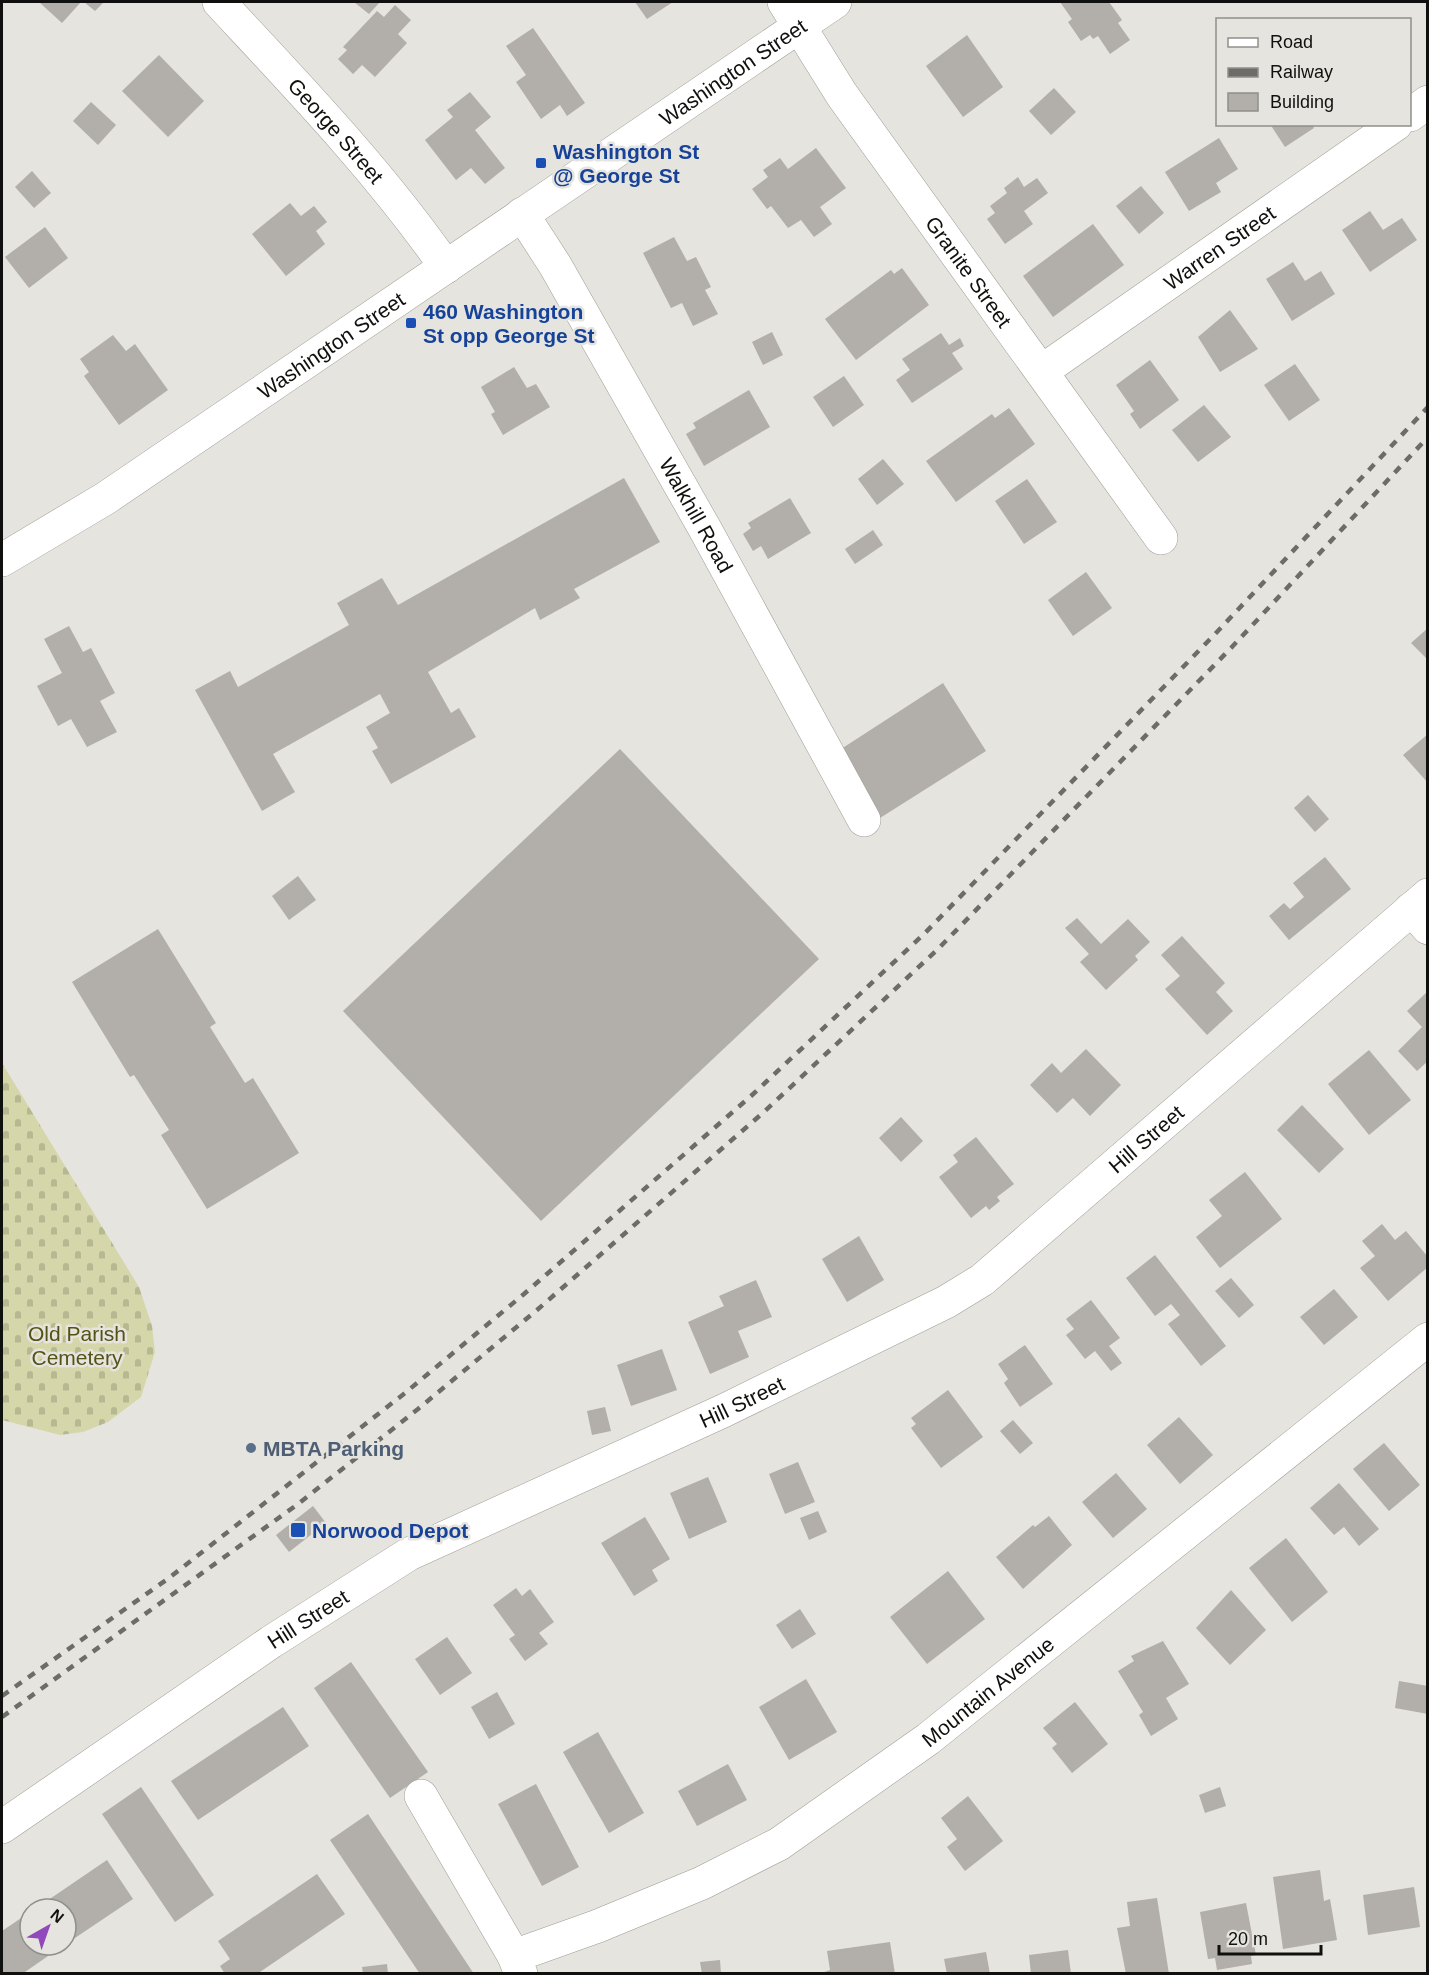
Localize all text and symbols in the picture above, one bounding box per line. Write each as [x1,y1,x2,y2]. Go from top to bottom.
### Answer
street label: Washington Street [655,14,810,130]
legend [1216,18,1411,126]
text: Road [1270,32,1313,52]
text: Railway [1270,62,1333,82]
street label: George Street [284,73,389,188]
text: Building [1270,92,1334,112]
place label: Washington St @ George St [553,140,699,187]
marker: Washington St @ George St [534,156,548,170]
street label: Warren Street [1159,201,1279,294]
street label: Granite Street [921,212,1017,331]
street label: Washington Street [253,287,409,403]
place label: 460 Washington St opp George St [423,300,595,347]
marker: 460 Washington St opp George St [404,316,418,330]
street label: Walkhill Road [655,454,738,576]
street label: Hill Street [1104,1100,1188,1177]
park label: Old Parish Cemetery [28,1322,126,1369]
street label: Hill Street [696,1371,788,1432]
place label: MBTA Parking [263,1437,404,1460]
marker: MBTA Parking [244,1441,258,1455]
place label: Norwood Depot [312,1519,468,1542]
marker: Norwood Depot [289,1521,307,1539]
street label: Hill Street [263,1584,352,1653]
street label: Mountain Avenue [917,1632,1058,1751]
north arrow [18,1897,78,1957]
text: N [47,1906,67,1926]
scale bar [1219,1918,1321,1956]
text: 20 m [1228,1929,1268,1949]

